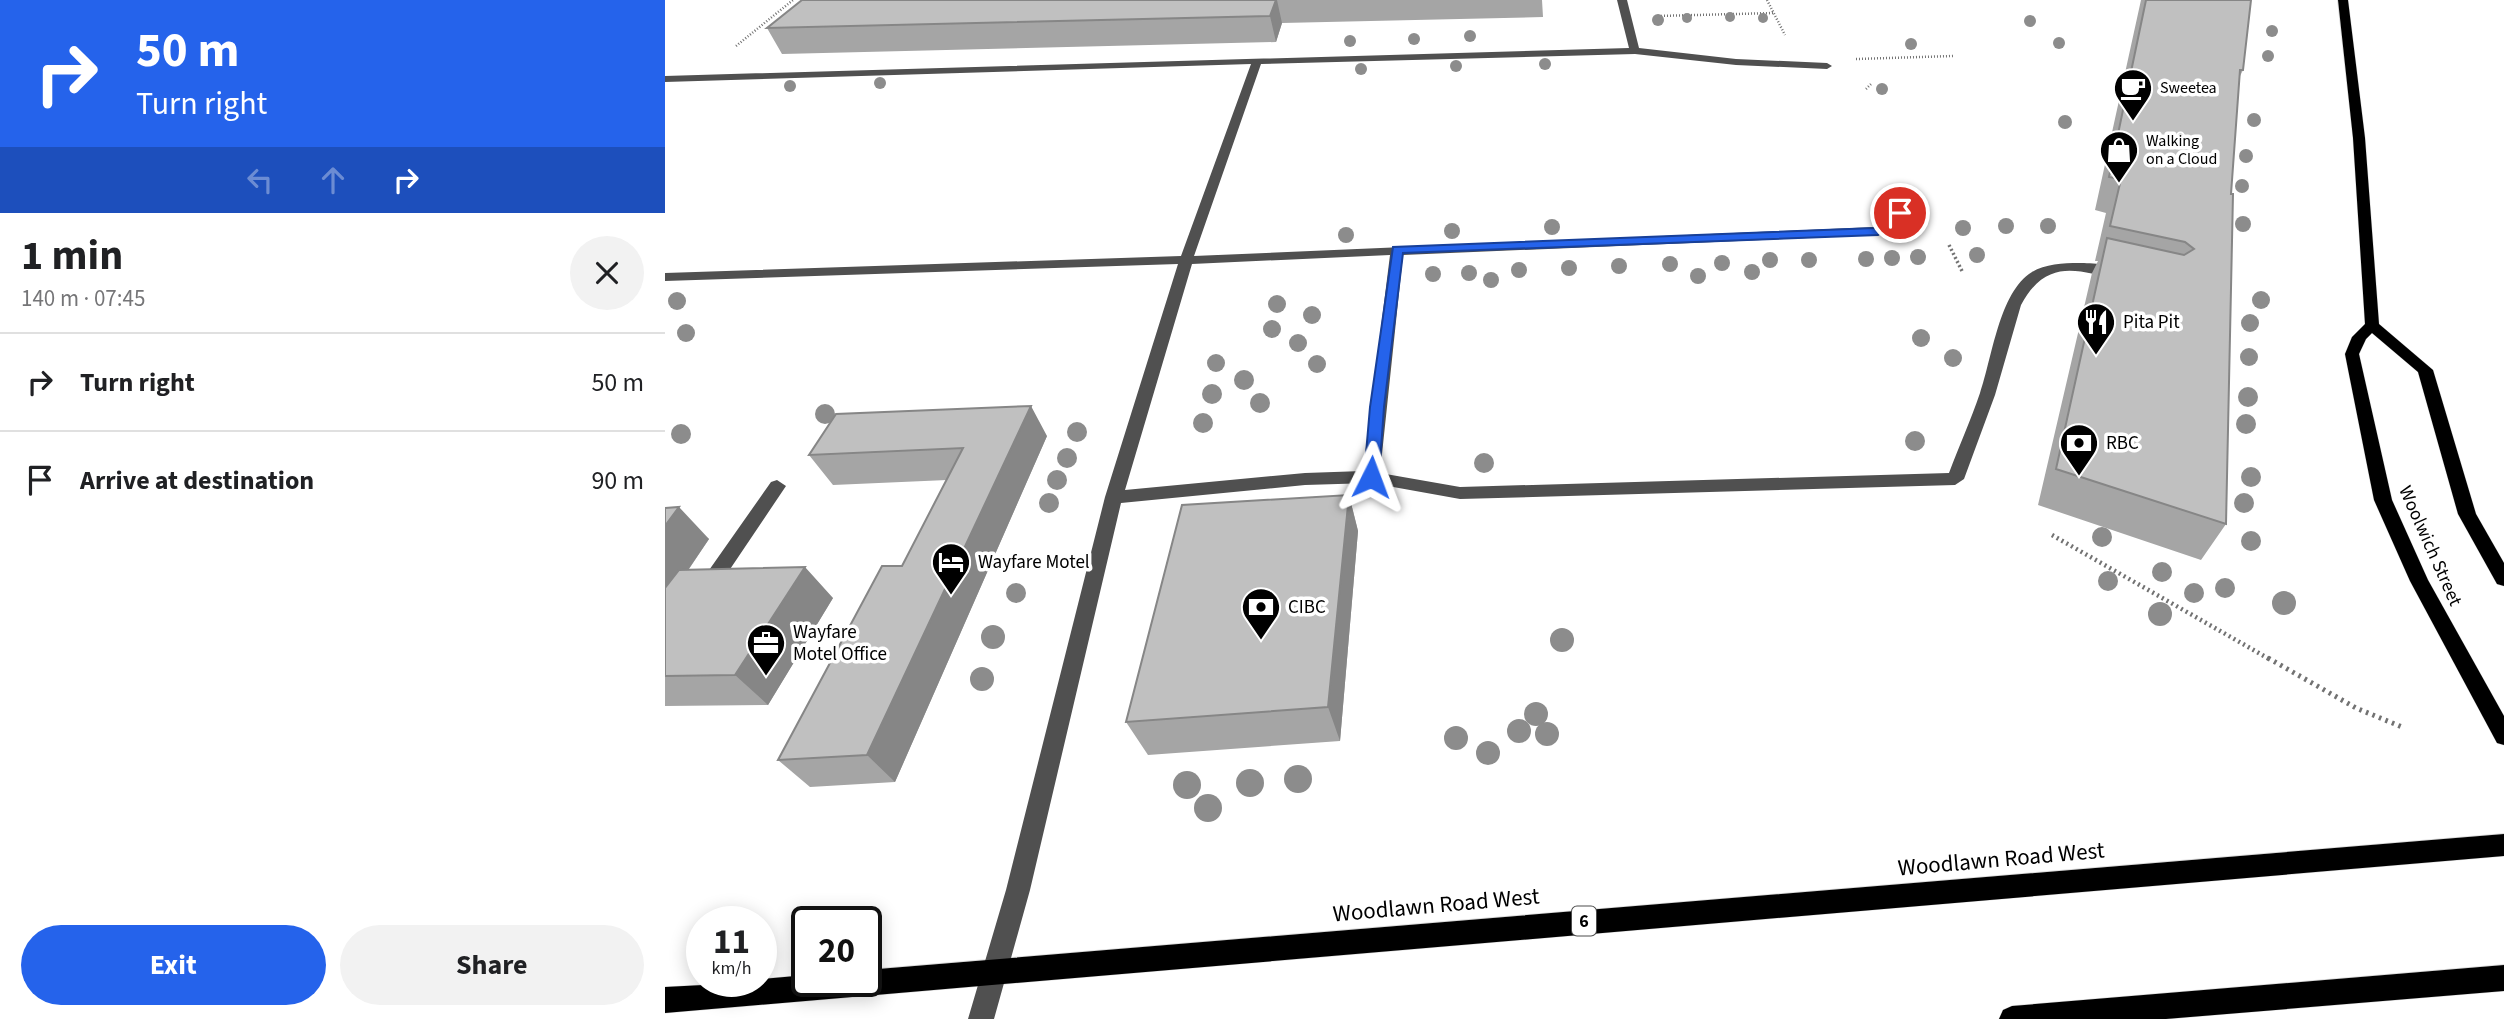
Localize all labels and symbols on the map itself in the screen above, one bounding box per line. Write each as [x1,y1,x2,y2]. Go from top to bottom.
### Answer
cafe icon: Sweetea [2112,67,2154,122]
place label: Sweetea [2160,77,2217,99]
shop icon: Walking on a Cloud [2098,129,2140,184]
place label: Walking on a Cloud [2146,130,2217,170]
pin [1870,183,1930,243]
restaurant icon: Pita Pit [2075,301,2117,356]
place label: Pita Pit [2123,309,2180,336]
bank icon: RBC [2058,422,2100,477]
place label: RBC [2106,430,2139,457]
position arrow [1334,440,1408,514]
street label: Woolwich Street [2391,482,2469,611]
hotel icon: Wayfare Motel [930,541,972,596]
place label: Wayfare Motel [978,549,1090,576]
bank icon: CIBC [1240,586,1282,641]
place label: CIBC [1288,594,1326,621]
place label: Wayfare Motel Office [793,619,887,668]
office icon: Wayfare Motel Office [745,622,787,677]
street label: Woodlawn Road West [1896,834,2106,884]
street label: Woodlawn Road West [1331,880,1541,930]
speed limit sign: 20 [791,906,882,997]
road number: 6 [1572,906,1596,936]

